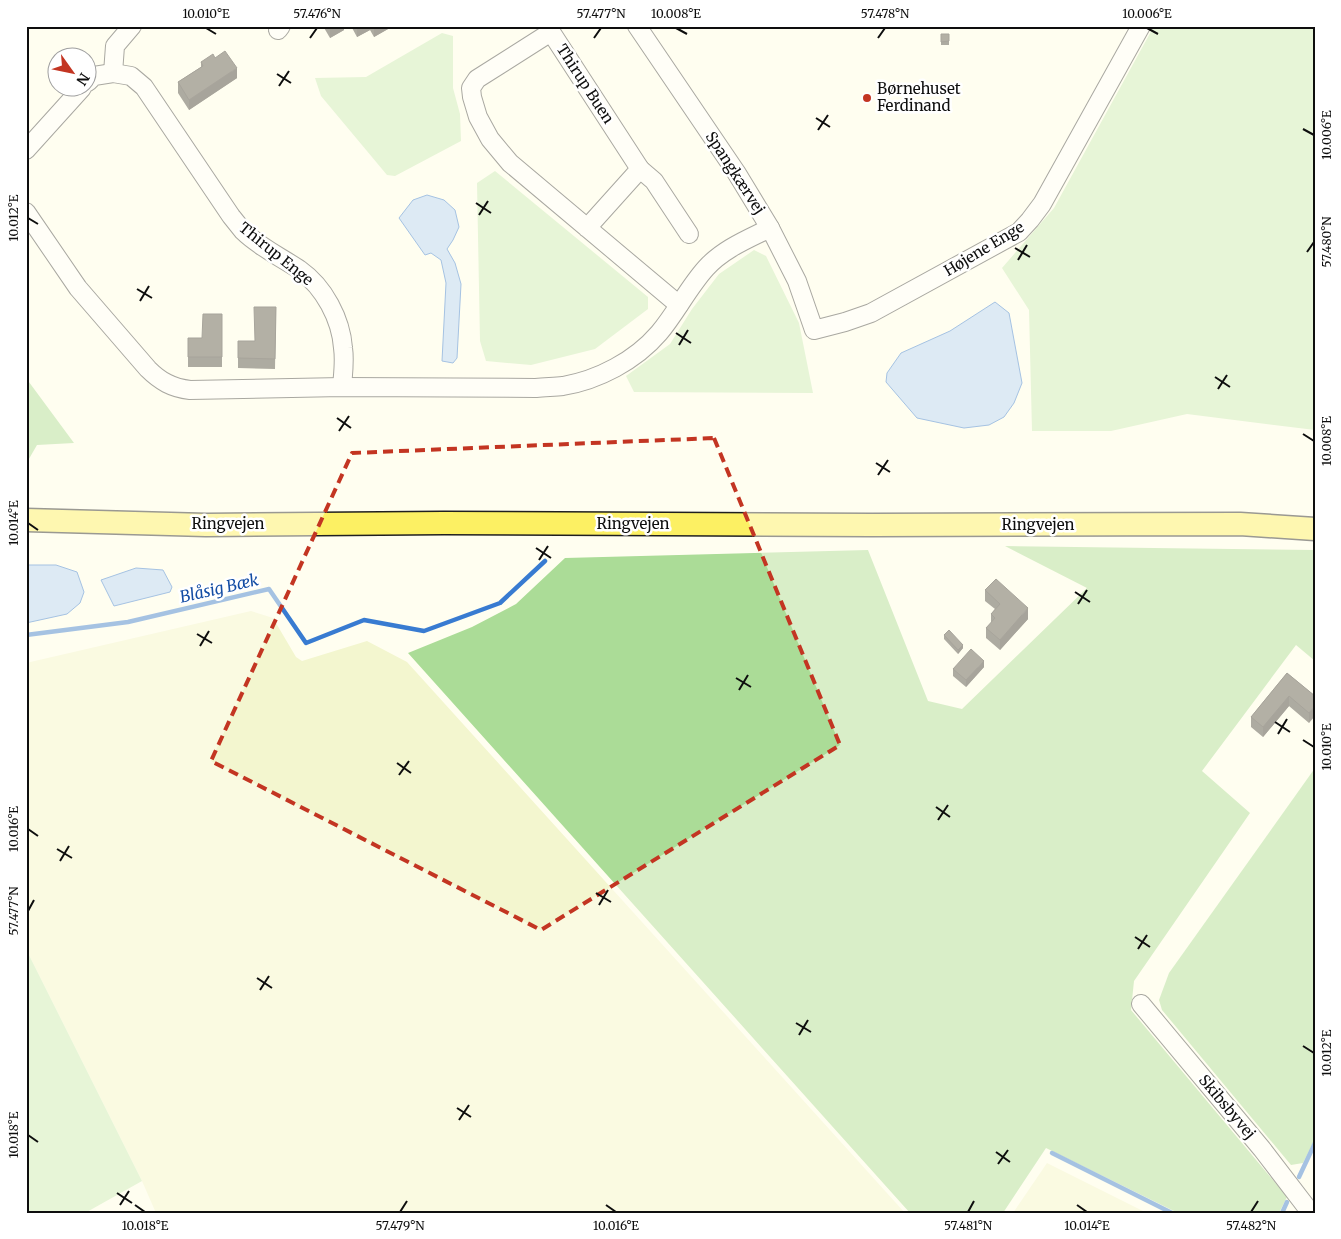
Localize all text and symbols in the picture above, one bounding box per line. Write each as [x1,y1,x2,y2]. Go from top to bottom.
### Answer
text: 10.010°E [182,6,230,21]
text: 57.476°N [293,6,342,21]
text: 57.477°N [577,6,626,21]
text: 10.008°E [651,6,701,21]
text: 57.478°N [861,6,910,21]
text: 10.006°E [1122,6,1172,21]
street label: Thirup Buen [553,40,618,127]
north arrow [48,48,98,98]
text: N [72,70,93,89]
place label: Børnehuset Ferdinand [877,79,961,115]
marker: Børnehuset Ferdinand [861,92,873,104]
text: 10.006°E [1319,110,1334,160]
street label: Spangkærvej [702,128,769,218]
text: 10.012°E [6,194,21,241]
text: 57.480°N [1319,216,1334,268]
street label: Højene Enge [940,217,1027,280]
street label: Thirup Enge [235,218,317,289]
text: 10.008°E [1319,416,1334,466]
text: 10.014°E [6,500,21,546]
street label: Ringvejen [191,514,265,533]
street label: Ringvejen [596,514,670,533]
street label: Ringvejen [1001,515,1075,534]
water label: Blåsig Bæk [178,569,260,607]
text: 10.010°E [1319,723,1334,771]
text: 10.016°E [6,806,21,852]
text: 57.477°N [6,886,21,935]
text: 10.012°E [1319,1029,1334,1076]
street label: Skibsbyvej [1195,1071,1260,1143]
text: 10.018°E [6,1111,21,1158]
text: 10.018°E [122,1218,169,1233]
text: 57.479°N [375,1218,425,1233]
text: 10.016°E [593,1218,639,1233]
text: 57.481°N [944,1218,993,1233]
text: 10.014°E [1064,1218,1110,1233]
text: 57.482°N [1226,1218,1277,1233]

